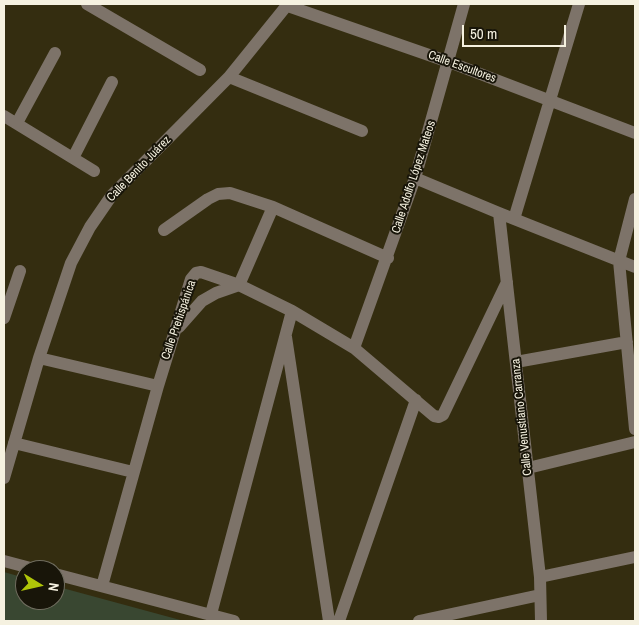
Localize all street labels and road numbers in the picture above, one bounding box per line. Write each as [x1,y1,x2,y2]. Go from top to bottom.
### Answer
street label: Calle Escultores [426,48,498,86]
street label: Calle Adolfo López Mateos [389,119,439,235]
street label: Calle Benito Juárez [104,133,174,205]
street label: Calle Prehispánica [159,278,199,362]
street label: Calle Venustiano Carranza [509,358,535,476]

